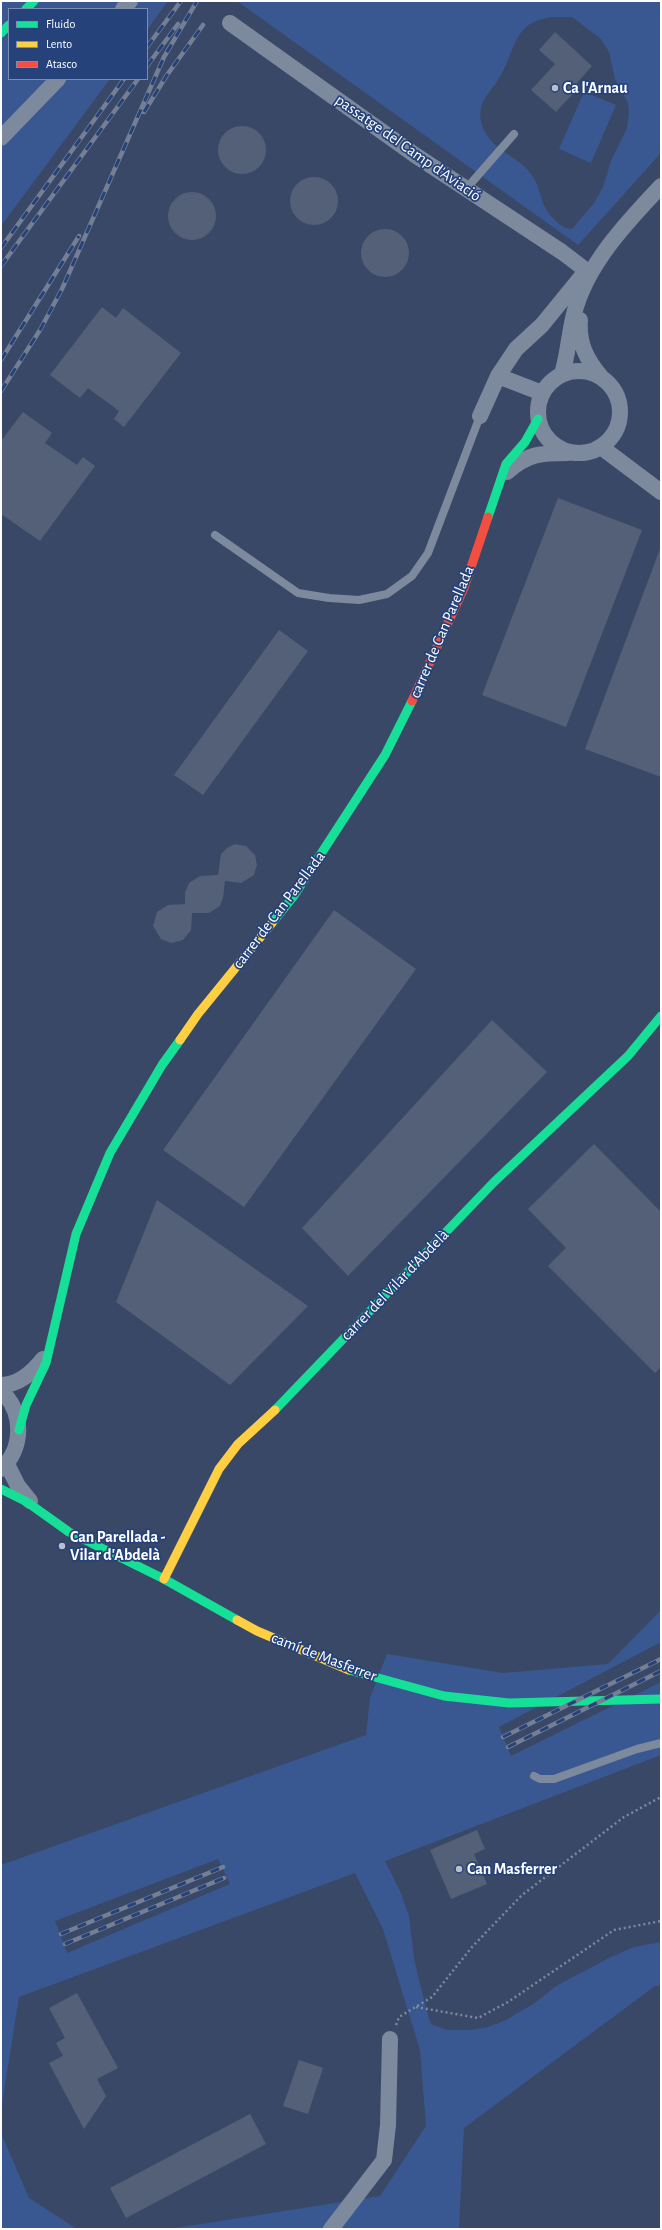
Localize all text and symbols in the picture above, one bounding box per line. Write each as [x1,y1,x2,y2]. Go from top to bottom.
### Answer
legend [8,8,148,80]
text: Fluido [46,18,75,30]
text: Lento [46,38,72,50]
text: Atasco [46,58,77,70]
place label: Ca l'Arnau [563,78,628,98]
marker: Ca l'Arnau [550,83,560,93]
street label: passatge del Camp d'Aviació [331,90,485,206]
street label: carrer de Can Parellada [405,563,479,701]
street label: carrer de Can Parellada [229,847,329,973]
street label: carrer del Vilar d'Abdelà [337,1225,453,1345]
place label: Can Parellada - Vilar d'Abdelà [70,1527,165,1565]
marker: Can Parellada - Vilar d'Abdelà [57,1541,67,1551]
street label: camí de Masferrer [269,1628,379,1686]
place label: Can Masferrer [467,1859,557,1879]
marker: Can Masferrer [454,1864,464,1874]

